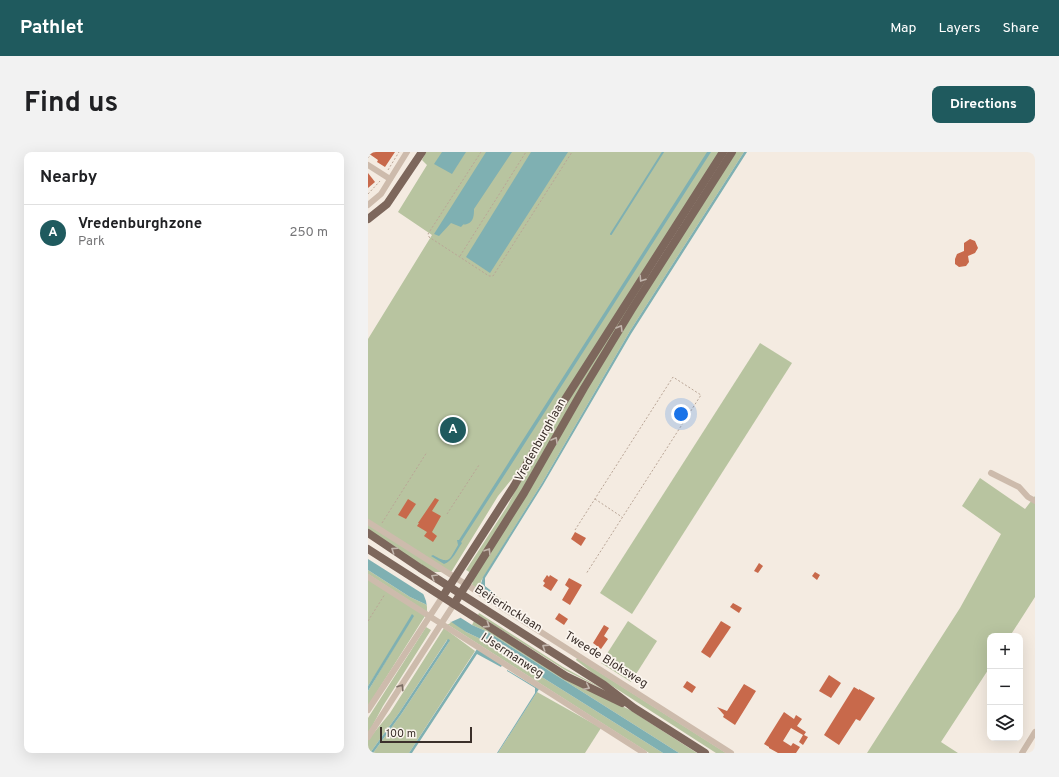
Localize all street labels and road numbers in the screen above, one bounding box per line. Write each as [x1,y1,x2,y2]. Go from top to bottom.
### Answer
street label: Vredenburghlaan [512,396,570,484]
street label: Beijerincklaan [471,582,545,636]
street label: Tweede Bloksweg [561,628,651,692]
street label: IJsermanweg [478,630,546,682]

